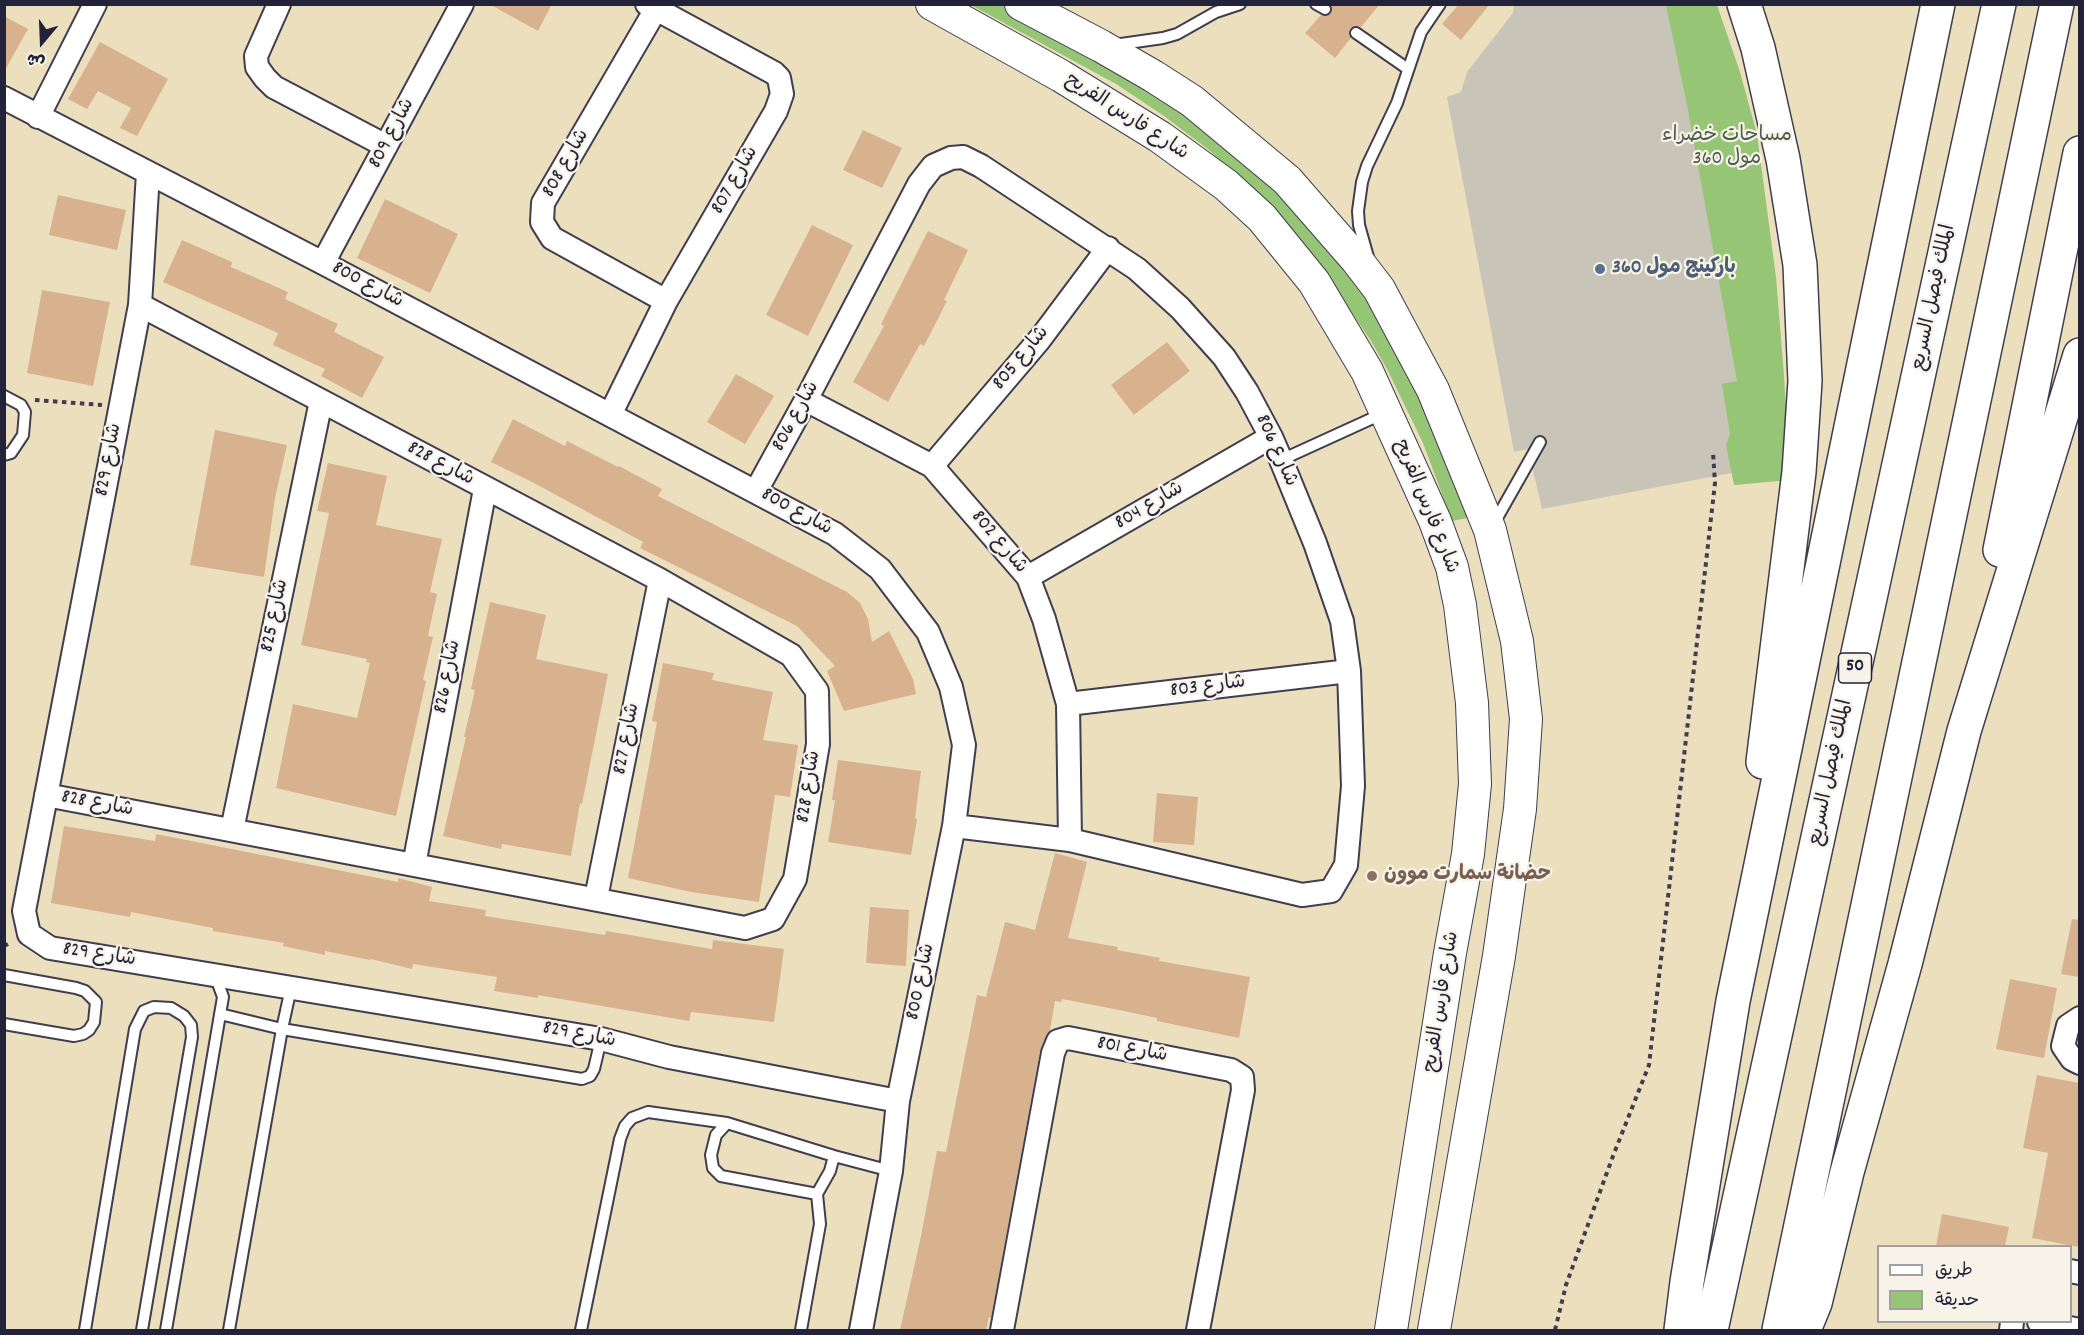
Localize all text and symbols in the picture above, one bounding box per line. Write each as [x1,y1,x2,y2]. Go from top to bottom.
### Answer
north arrow [12,12,72,72]
text: ش [24,46,48,73]
street label: شارع فارس الفريح [1060,69,1192,167]
street label: شارع 809 [365,95,421,173]
park label: مساحات خضراء 360 مول [1662,125,1792,172]
street label: شارع 808 [538,126,596,202]
street label: شارع 807 [707,143,765,219]
street label: الملك فيصل السريع [1908,223,1962,373]
street label: شارع 800 [327,257,407,315]
place label: باركينج مول 360 [1612,257,1736,281]
marker: باركينج مول 360 [1593,262,1607,276]
street label: شارع 805 [988,322,1056,396]
street label: شارع 806 [768,378,826,456]
street label: شارع 806 [1248,411,1302,491]
street label: شارع 829 [91,421,129,499]
street label: شارع 828 [402,437,478,493]
street label: شارع فارس الفريح [1387,437,1463,577]
street label: شارع 804 [1111,478,1189,536]
street label: شارع 800 [756,484,836,542]
street label: شارع 802 [965,506,1031,580]
street label: شارع 825 [257,577,295,655]
street label: شارع 826 [430,638,468,716]
road number: 50 [1838,653,1872,683]
street label: شارع 803 [1169,671,1247,705]
street label: الملك فيصل السريع [1805,698,1859,848]
street label: شارع 827 [609,701,647,777]
street label: شارع 828 [792,749,828,825]
street label: شارع 828 [59,786,135,824]
place label: حضانة سمارت موون [1384,864,1551,888]
marker: حضانة سمارت موون [1365,869,1379,883]
street label: شارع فارس الفريح [1420,930,1466,1074]
street label: شارع 829 [61,938,137,974]
street label: شارع 800 [902,942,942,1022]
street label: شارع 829 [540,1017,618,1055]
street label: شارع 801 [1095,1032,1169,1070]
legend [1877,1245,2072,1323]
text: طريق [1935,1259,1973,1284]
text: حديقة [1935,1289,1979,1314]

